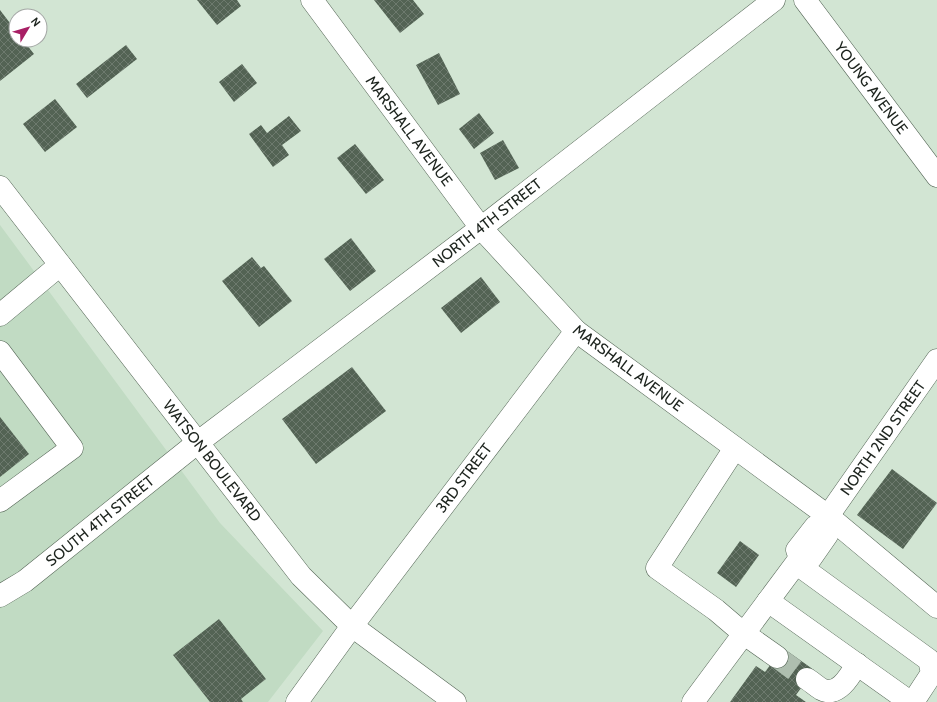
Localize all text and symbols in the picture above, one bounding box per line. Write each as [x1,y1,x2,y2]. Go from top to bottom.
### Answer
north arrow [8,8,48,48]
text: N [28,14,44,29]
street label: YOUNG AVENUE [830,38,911,137]
street label: MARSHALL AVENUE [362,72,456,190]
street label: NORTH 4TH STREET [429,175,545,271]
street label: MARSHALL AVENUE [569,321,687,415]
street label: NORTH 2ND STREET [837,377,929,499]
street label: WATSON BOULEVARD [159,397,265,525]
street label: 3RD STREET [432,440,496,516]
street label: SOUTH 4TH STREET [42,472,158,570]

